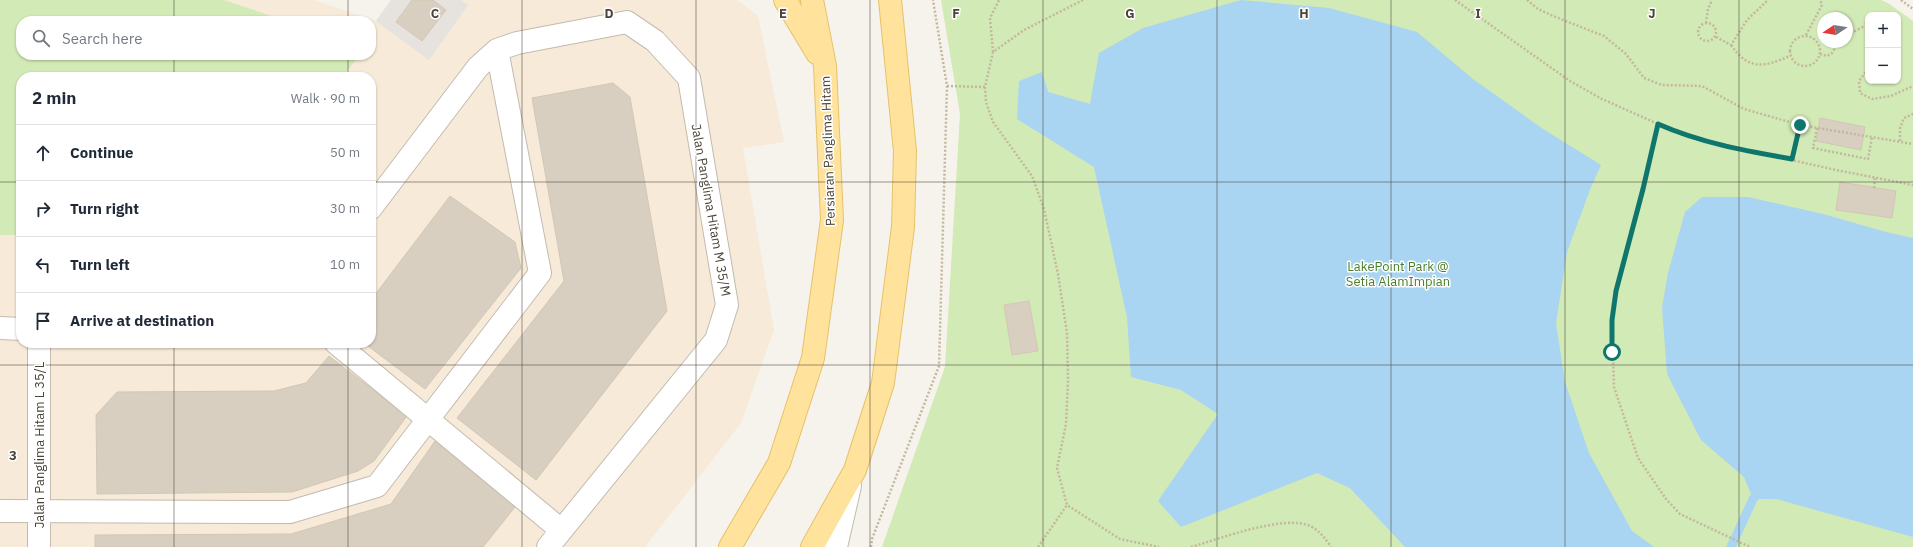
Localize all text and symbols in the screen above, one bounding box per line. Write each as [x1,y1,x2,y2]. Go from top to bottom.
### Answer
text: C [431,5,440,22]
text: D [604,5,614,22]
text: E [779,5,787,22]
text: F [952,5,960,22]
text: G [1125,5,1135,22]
text: H [1299,5,1309,22]
text: I [1475,5,1481,22]
text: J [1648,5,1656,22]
north arrow [1817,12,1853,48]
map controls [1865,12,1901,84]
button: + [1865,12,1901,48]
search box [16,16,376,60]
icon: search [30,27,52,49]
text: Search here [62,29,142,48]
button: − [1865,48,1901,84]
street label: Persiaran Panglima Hitam [817,75,839,227]
text: 2 min [32,87,76,109]
text: Walk · 90 m [291,90,360,107]
route end [1791,116,1809,134]
street label: Jalan Panglima Hitam M 35/M [687,122,735,298]
icon: ahead [32,142,54,164]
text: Continue [70,143,134,162]
text: 50 m [330,144,360,161]
icon: right [32,198,54,220]
text: Turn right [70,199,139,218]
text: 30 m [330,200,360,217]
icon: left [32,254,54,276]
text: Turn left [70,255,130,274]
text: 10 m [330,256,360,273]
park label: LakePoint Park @ Setia AlamImpian [1346,258,1450,290]
icon: arrive [32,310,54,332]
text: Arrive at destination [70,311,214,330]
route start [1603,343,1621,361]
street label: Jalan Panglima Hitam L 35/L [31,361,48,528]
text: 3 [9,447,17,464]

